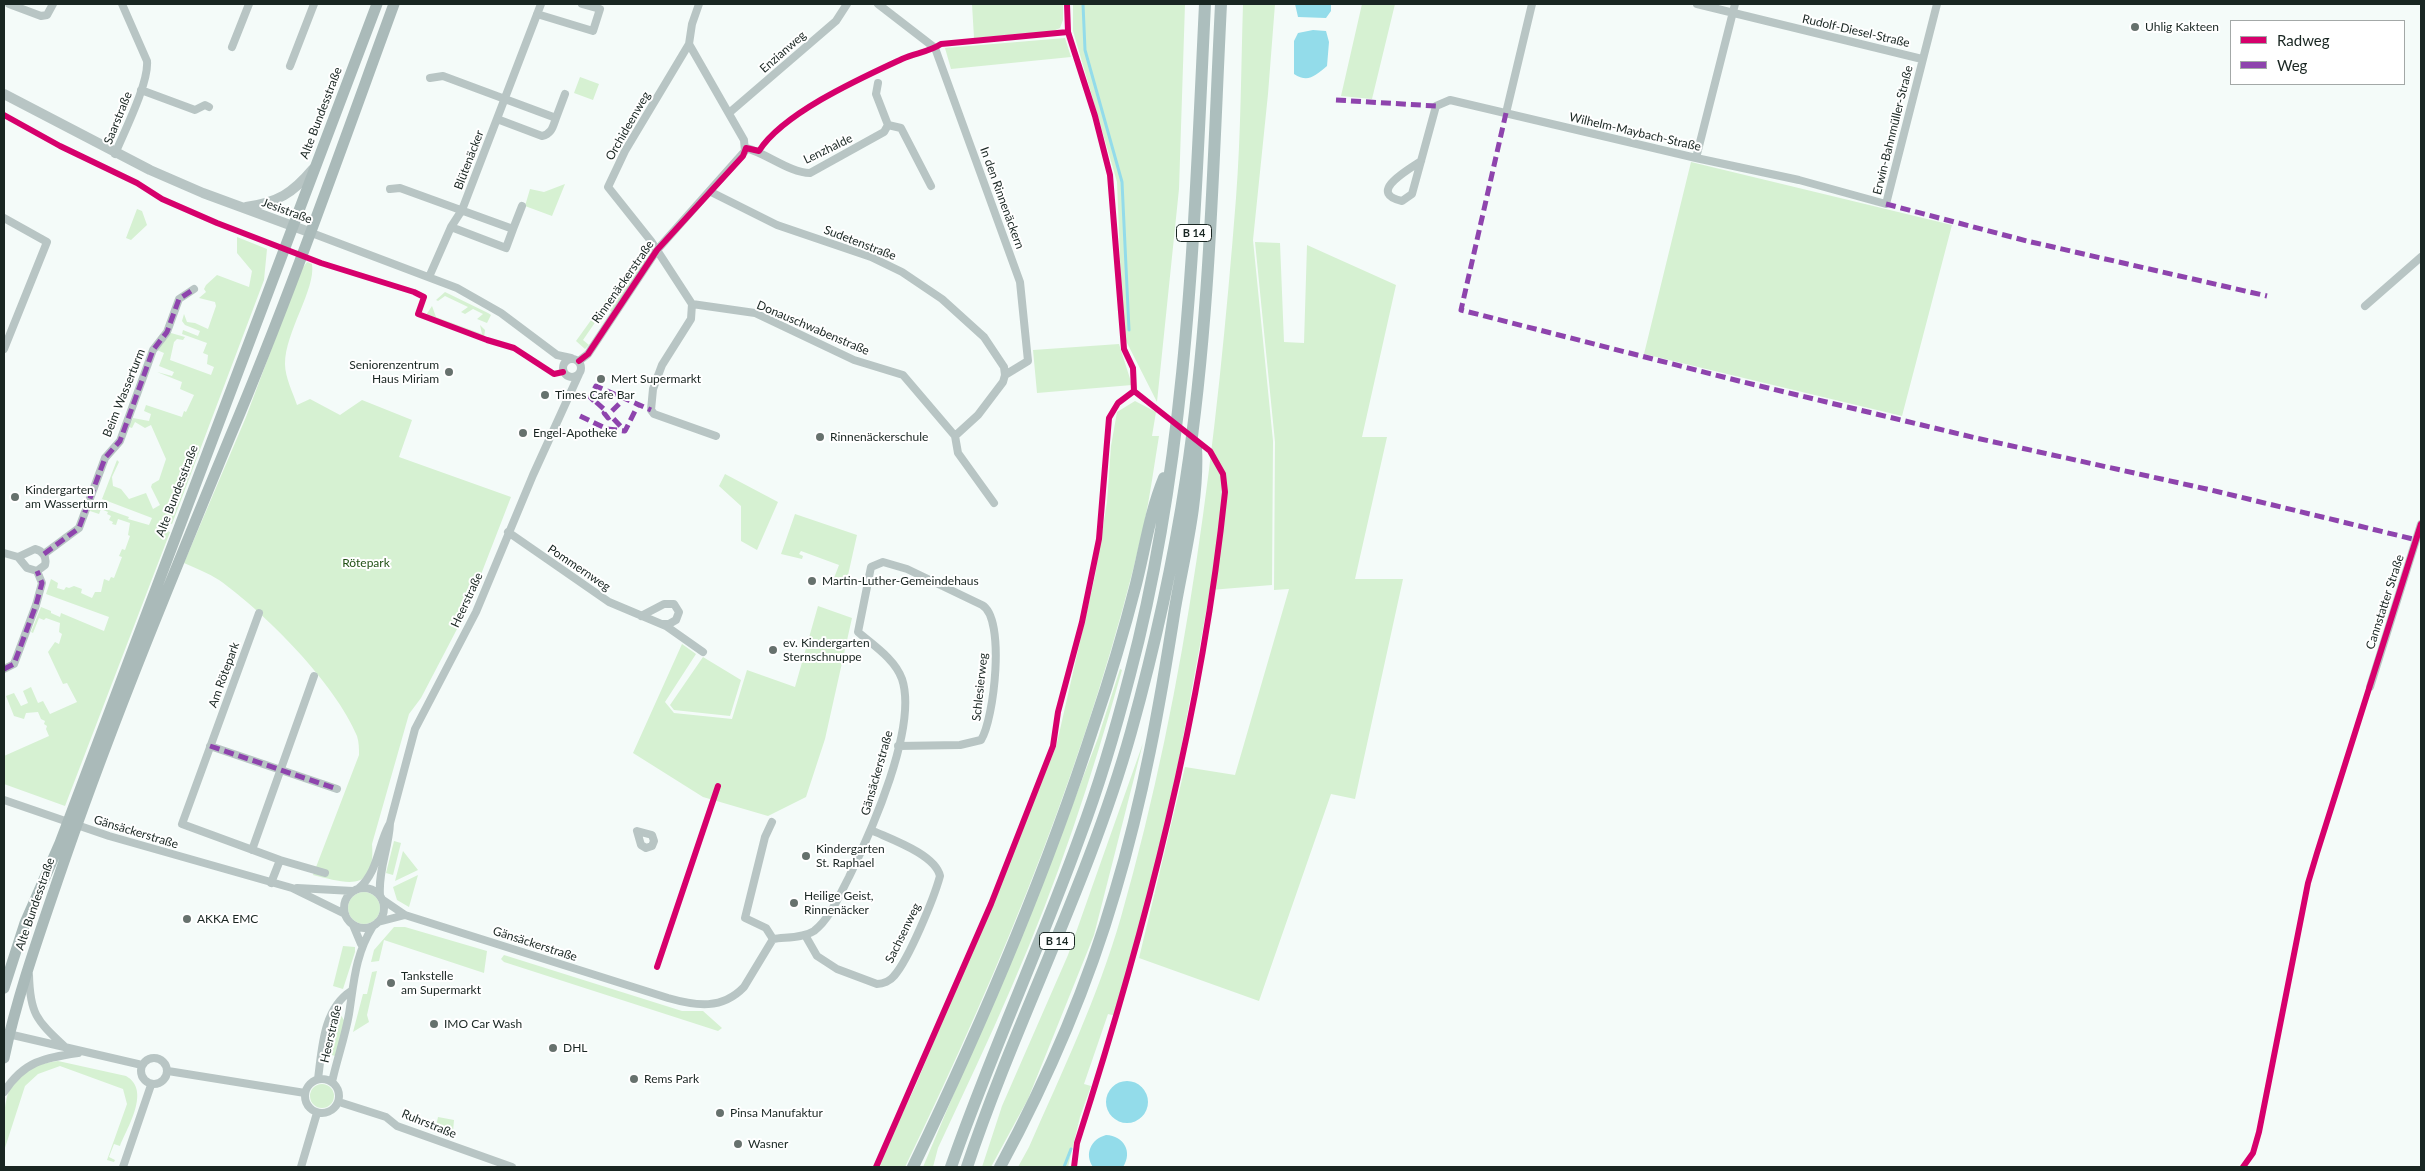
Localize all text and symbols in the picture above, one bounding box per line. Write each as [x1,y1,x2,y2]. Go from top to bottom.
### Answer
street label: Rudolf-Diesel-Straße [1801,12,1911,50]
place label: Uhlig Kakteen [2145,20,2219,34]
legend [2230,20,2405,85]
marker: Uhlig Kakteen [2129,21,2141,33]
street label: Enzianweg [757,28,809,76]
text: Radweg [2277,31,2330,49]
text: Weg [2277,56,2307,74]
street label: Erwin-Bahnmüller-Straße [1870,64,1916,196]
street label: Alte Bundesstraße [297,65,345,161]
street label: Saarstraße [101,89,135,147]
street label: Orchideenweg [603,89,653,163]
street label: Wilhelm-Maybach-Straße [1568,110,1702,154]
street label: Blütenäcker [451,128,487,192]
street label: Lenzhalde [801,131,855,167]
street label: In den Rinnenäckern [977,145,1027,251]
street label: Jesistraße [260,195,314,227]
street label: Sudetenstraße [822,223,898,263]
road number: B 14 [1176,224,1212,242]
street label: Rinnenäckerstraße [589,238,657,326]
street label: Donauschwabenstraße [755,298,871,358]
street label: Beim Wasserturm [100,347,148,439]
place label: Seniorenzentrum Haus Miriam [349,358,439,386]
marker: Seniorenzentrum Haus Miriam [443,366,455,378]
place label: Mert Supermarkt [611,372,701,386]
marker: Mert Supermarkt [595,373,607,385]
place label: Times Cafe Bar [555,388,635,402]
marker: Times Cafe Bar [539,389,551,401]
place label: Engel-Apotheke [533,426,617,440]
marker: Engel-Apotheke [517,427,529,439]
place label: Rinnenäckerschule [830,430,928,444]
marker: Rinnenäckerschule [814,431,826,443]
street label: Alte Bundesstraße [153,443,201,539]
place label: Kindergarten am Wasserturm [25,483,108,511]
marker: Kindergarten am Wasserturm [9,491,21,503]
street label: Pommernweg [545,542,613,594]
street label: Cannstatter Straße [2363,553,2407,651]
park label: Rötepark [342,556,390,570]
street label: Heerstraße [448,570,486,630]
place label: Martin-Luther-Gemeindehaus [822,574,979,588]
marker: Martin-Luther-Gemeindehaus [806,575,818,587]
place label: ev. Kindergarten Sternschnuppe [783,636,870,664]
street label: Am Rötepark [205,640,243,710]
marker: ev. Kindergarten Sternschnuppe [767,644,779,656]
street label: Schlesierweg [969,652,991,722]
street label: Gänsäckerstraße [858,729,896,817]
street label: Gänsäckerstraße [92,812,180,852]
place label: Kindergarten St. Raphael [816,842,885,870]
marker: Kindergarten St. Raphael [800,850,812,862]
street label: Alte Bundesstraße [12,856,58,952]
place label: Heilige Geist, Rinnenäcker [804,889,874,917]
marker: Heilige Geist, Rinnenäcker [788,897,800,909]
street label: Sachsenweg [882,901,924,965]
place label: AKKA EMC [197,912,258,926]
marker: AKKA EMC [181,913,193,925]
street label: Gänsäckerstraße [491,924,579,964]
road number: B 14 [1040,932,1074,949]
place label: Tankstelle am Supermarkt [401,969,481,997]
marker: Tankstelle am Supermarkt [385,977,397,989]
street label: Heerstraße [317,1004,345,1064]
place label: IMO Car Wash [444,1017,522,1031]
marker: IMO Car Wash [428,1018,440,1030]
place label: DHL [563,1041,587,1055]
marker: DHL [547,1042,559,1054]
place label: Rems Park [644,1072,699,1086]
marker: Rems Park [628,1073,640,1085]
street label: Ruhrstraße [399,1106,459,1142]
place label: Pinsa Manufaktur [730,1106,823,1120]
marker: Pinsa Manufaktur [714,1107,726,1119]
place label: Wasner [748,1137,788,1151]
marker: Wasner [732,1138,744,1150]

